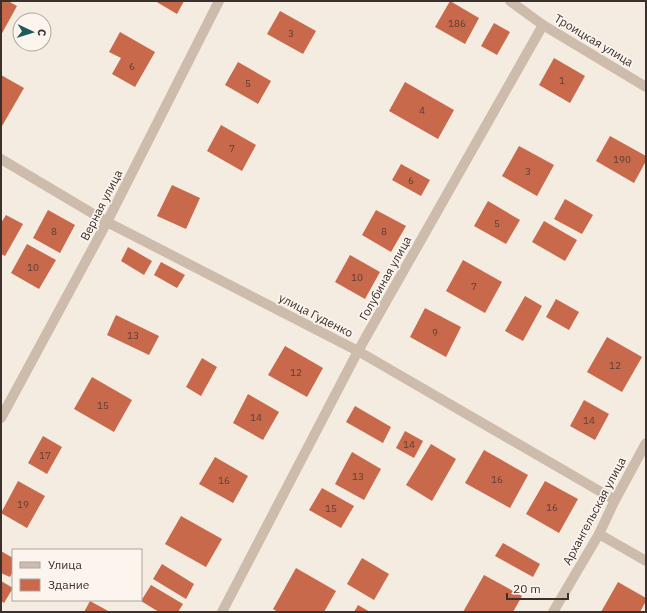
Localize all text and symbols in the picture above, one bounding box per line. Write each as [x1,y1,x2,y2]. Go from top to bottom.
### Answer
street label: Троицкая улица [552,10,637,70]
north arrow [12,12,52,52]
house number: 186 [448,17,466,30]
house number: 3 [288,27,294,40]
text: С [35,29,49,37]
house number: 6 [129,60,135,73]
house number: 1 [559,74,565,87]
house number: 5 [245,77,251,90]
house number: 4 [419,104,425,117]
house number: 7 [229,142,235,155]
house number: 190 [613,153,631,166]
house number: 3 [525,165,531,178]
street label: Верная улица [77,167,126,243]
house number: 6 [408,174,414,187]
house number: 5 [494,217,500,230]
house number: 8 [51,225,57,238]
house number: 8 [381,225,387,238]
street label: Голубиная улица [356,233,415,323]
house number: 10 [27,261,39,274]
house number: 10 [351,271,363,284]
house number: 7 [471,280,477,293]
street label: улица Гуденко [276,290,356,340]
house number: 9 [432,326,438,339]
house number: 13 [127,329,139,342]
house number: 12 [609,359,621,372]
house number: 12 [290,366,302,379]
house number: 15 [97,399,109,412]
house number: 14 [250,411,262,424]
house number: 14 [583,414,595,427]
house number: 14 [403,438,415,451]
house number: 17 [39,449,51,462]
street label: Архангельская улица [559,454,629,568]
house number: 13 [352,470,364,483]
house number: 16 [491,473,503,486]
house number: 16 [218,474,230,487]
house number: 19 [17,498,29,511]
house number: 16 [546,501,558,514]
house number: 15 [325,502,337,515]
legend [12,549,142,601]
text: Улица [48,557,82,572]
scale bar [507,575,568,601]
text: Здание [48,577,90,592]
text: 20 m [513,581,541,596]

